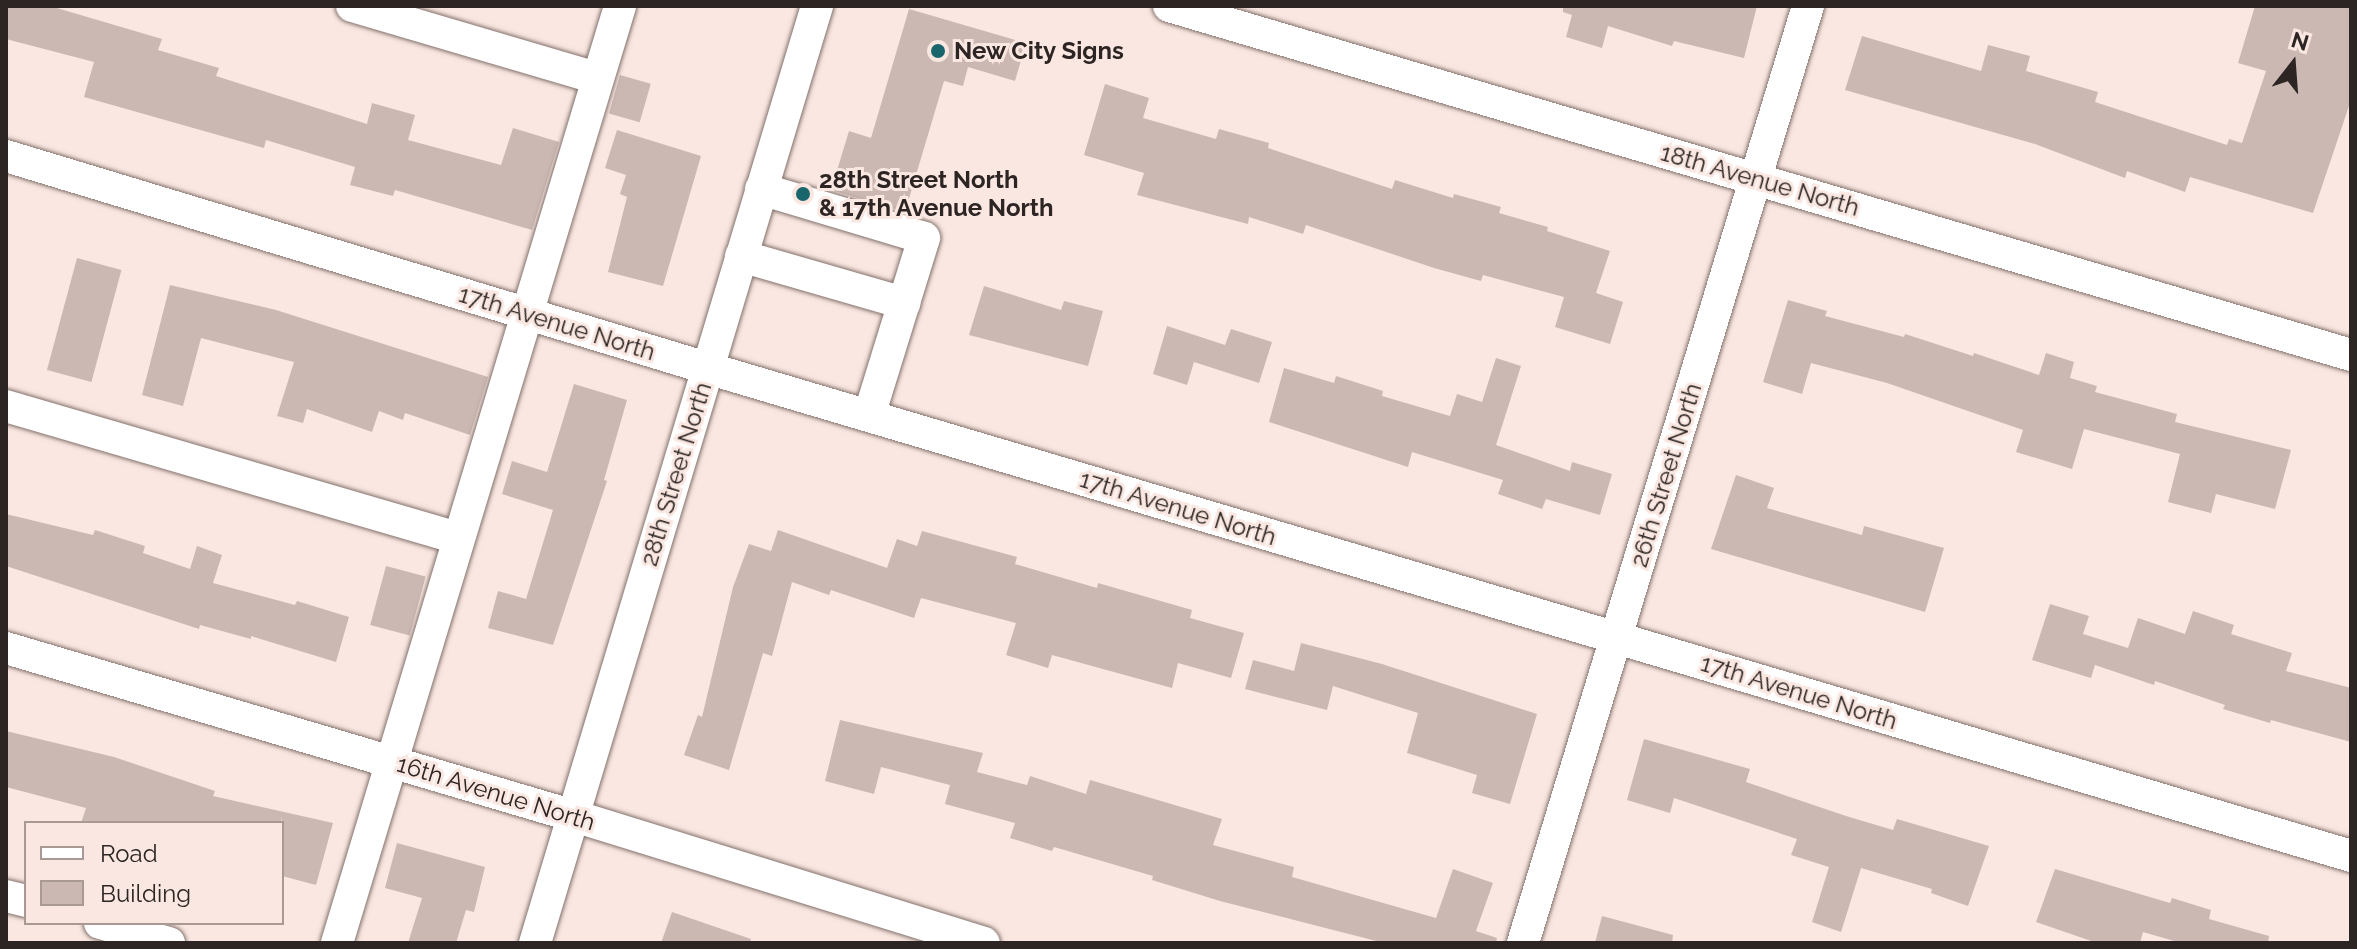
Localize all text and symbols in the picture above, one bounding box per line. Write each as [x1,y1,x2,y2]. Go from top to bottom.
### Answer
north arrow [2253,24,2333,104]
text: N [2288,26,2312,56]
place label: New City Signs [954,37,1125,65]
marker: New City Signs [929,42,947,60]
street label: 18th Avenue North [1657,138,1863,222]
place label: 28th Street North & 17th Avenue North [819,166,1054,222]
marker: 28th Street North & 17th Avenue North [794,185,812,203]
street label: 17th Avenue North [455,279,659,367]
street label: 28th Street North [634,379,718,569]
street label: 26th Street North [1624,380,1708,570]
street label: 17th Avenue North [1076,464,1280,552]
street label: 17th Avenue North [1697,648,1901,736]
street label: 16th Avenue North [393,749,599,837]
legend [24,821,284,925]
text: Road [100,839,158,868]
text: Building [100,879,191,908]

